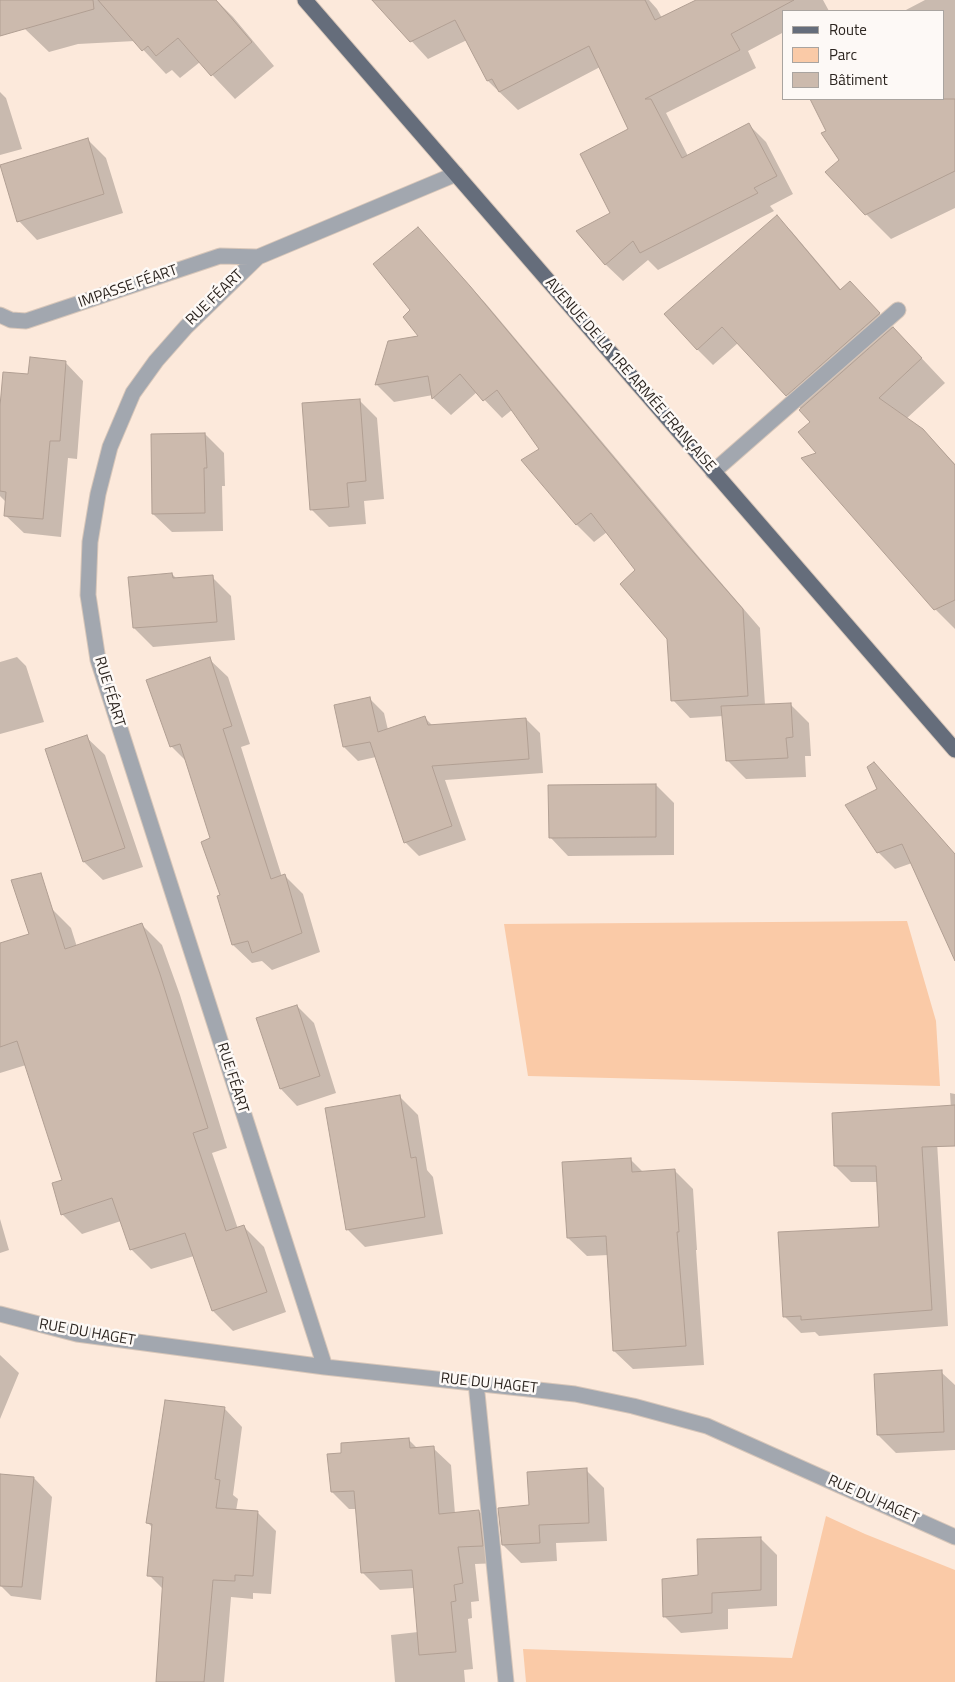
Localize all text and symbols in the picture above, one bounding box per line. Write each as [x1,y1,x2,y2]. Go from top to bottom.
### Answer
legend [782,10,945,100]
text: Route [829,18,867,41]
text: Parc [829,43,857,66]
text: Bâtiment [829,68,888,91]
street label: IMPASSE FÉART [76,262,180,312]
street label: RUE FÉART [183,266,247,330]
street label: AVENUE DE LA 1RE ARMÉE FRANÇAISE [541,274,719,476]
street label: RUE FÉART [90,655,128,729]
street label: RUE FÉART [212,1041,252,1115]
street label: RUE DU HAGET [37,1316,137,1350]
street label: RUE DU HAGET [440,1370,538,1398]
street label: RUE DU HAGET [825,1472,921,1528]

